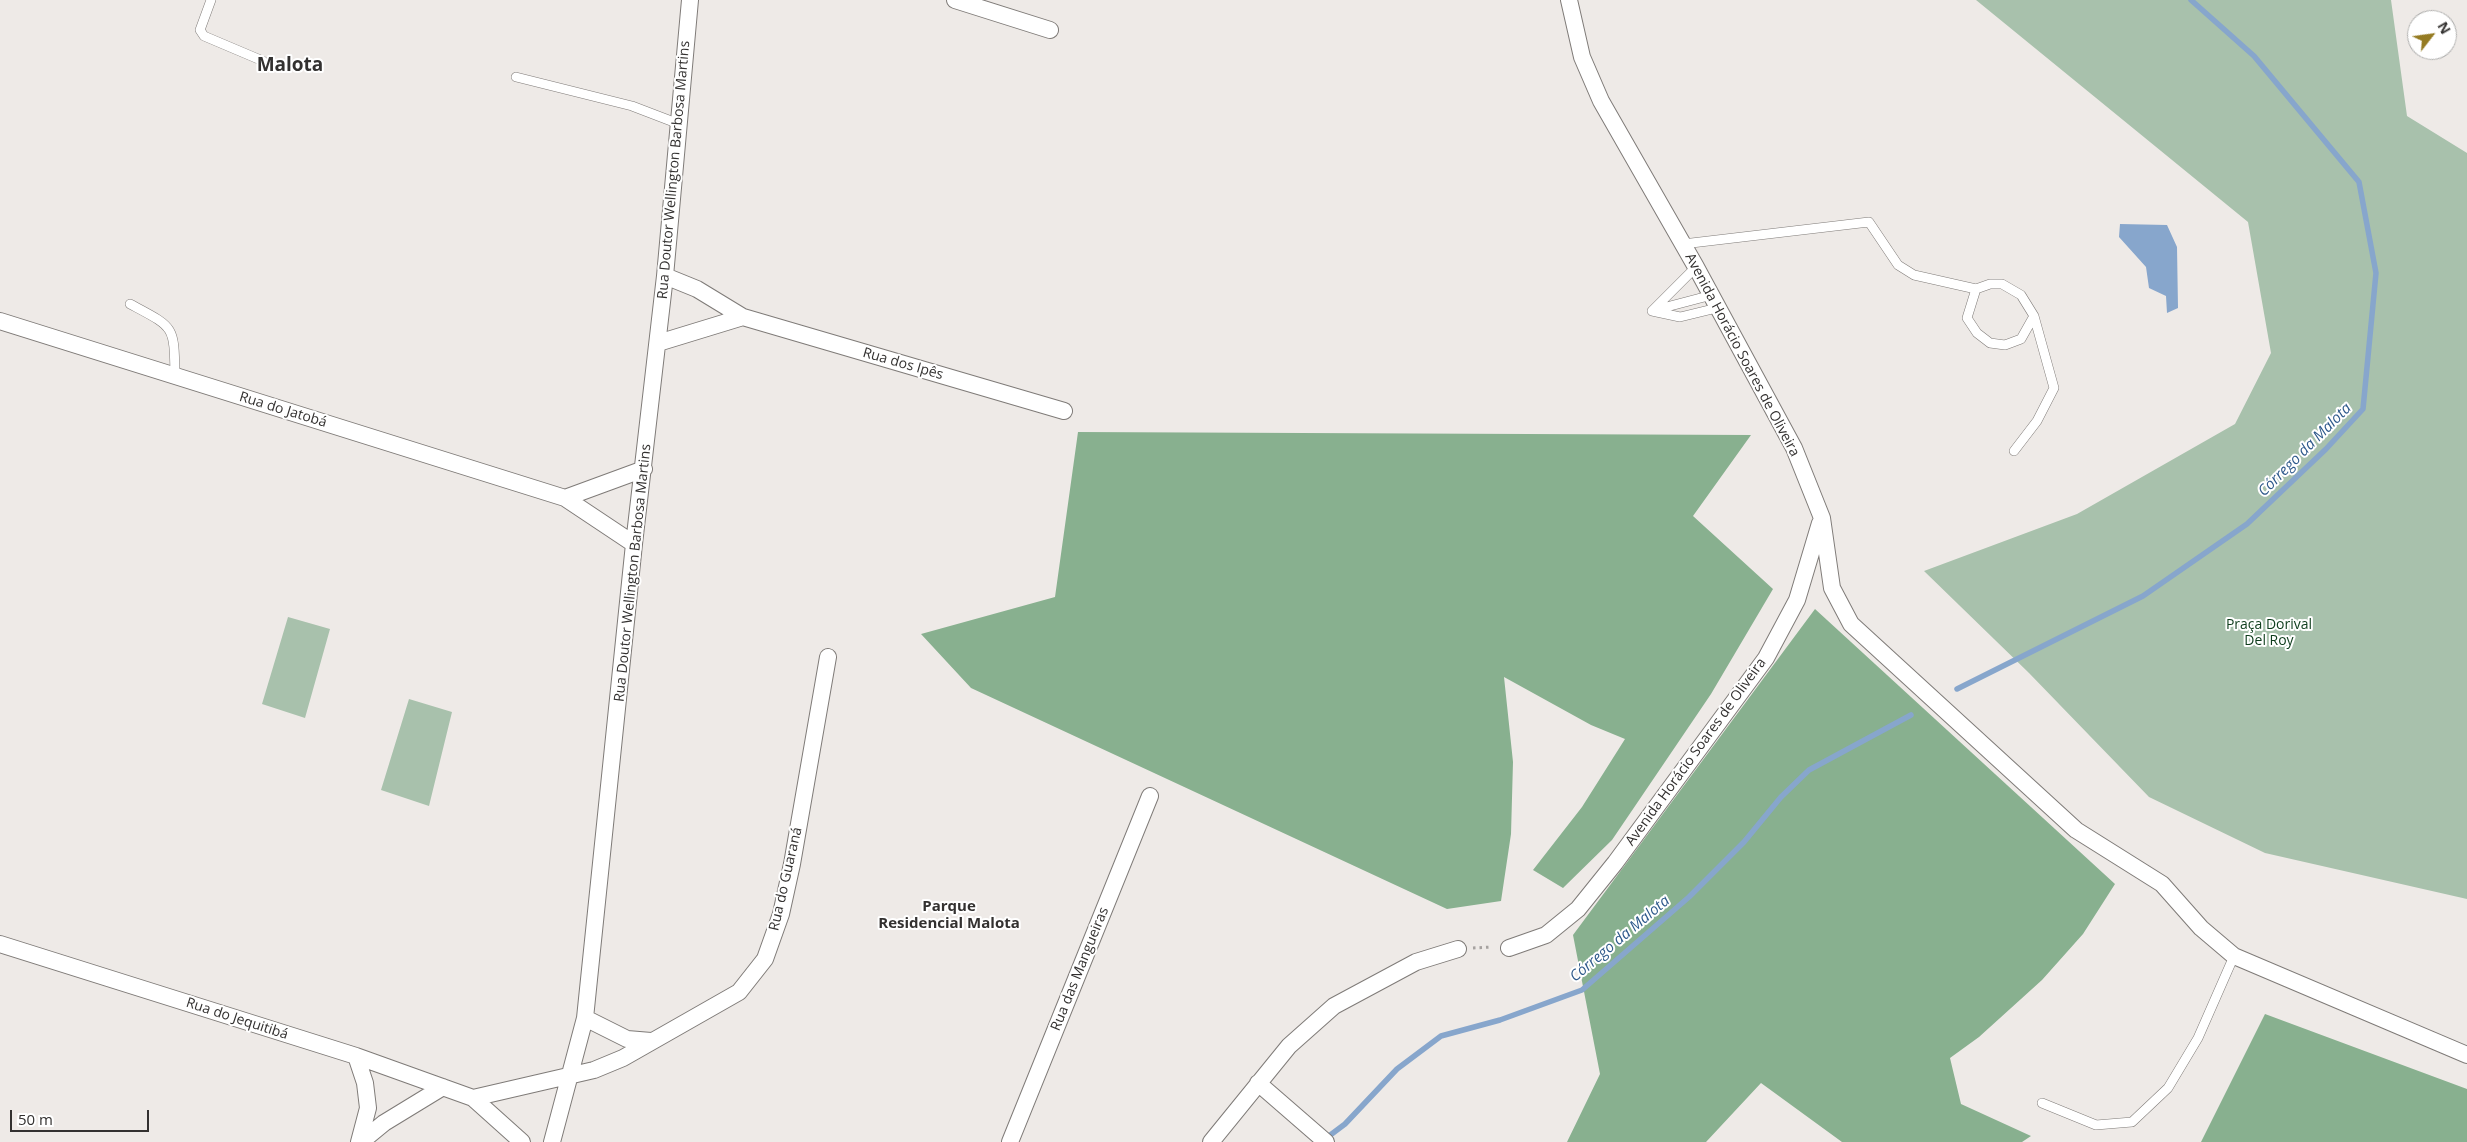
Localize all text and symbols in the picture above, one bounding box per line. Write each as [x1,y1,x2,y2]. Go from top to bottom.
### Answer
north arrow [2407,10,2457,60]
text: N [2433,18,2456,37]
street label: Rua Doutor Wellington Barbosa Martins [654,40,694,300]
district label: Malota [257,55,323,77]
street label: Avenida Horácio Soares de Oliveira [1681,250,1803,460]
street label: Rua dos Ipês [861,344,945,384]
street label: Rua do Jatobá [237,389,329,431]
water label: Córrego da Malota [2255,400,2355,500]
street label: Rua Doutor Wellington Barbosa Martins [611,443,655,703]
park label: Praça Dorival Del Roy [2226,617,2312,650]
street label: Avenida Horácio Soares de Oliveira [1622,655,1770,849]
street label: Rua do Guaraná [766,826,806,932]
water label: Córrego da Malota [1567,892,1673,986]
district label: Parque Residencial Malota [878,898,1020,933]
street label: Rua das Mangueiras [1047,905,1113,1033]
street label: Rua do Jequitibá [184,995,290,1043]
scale bar [12,1100,151,1132]
text: 50 m [18,1109,53,1129]

